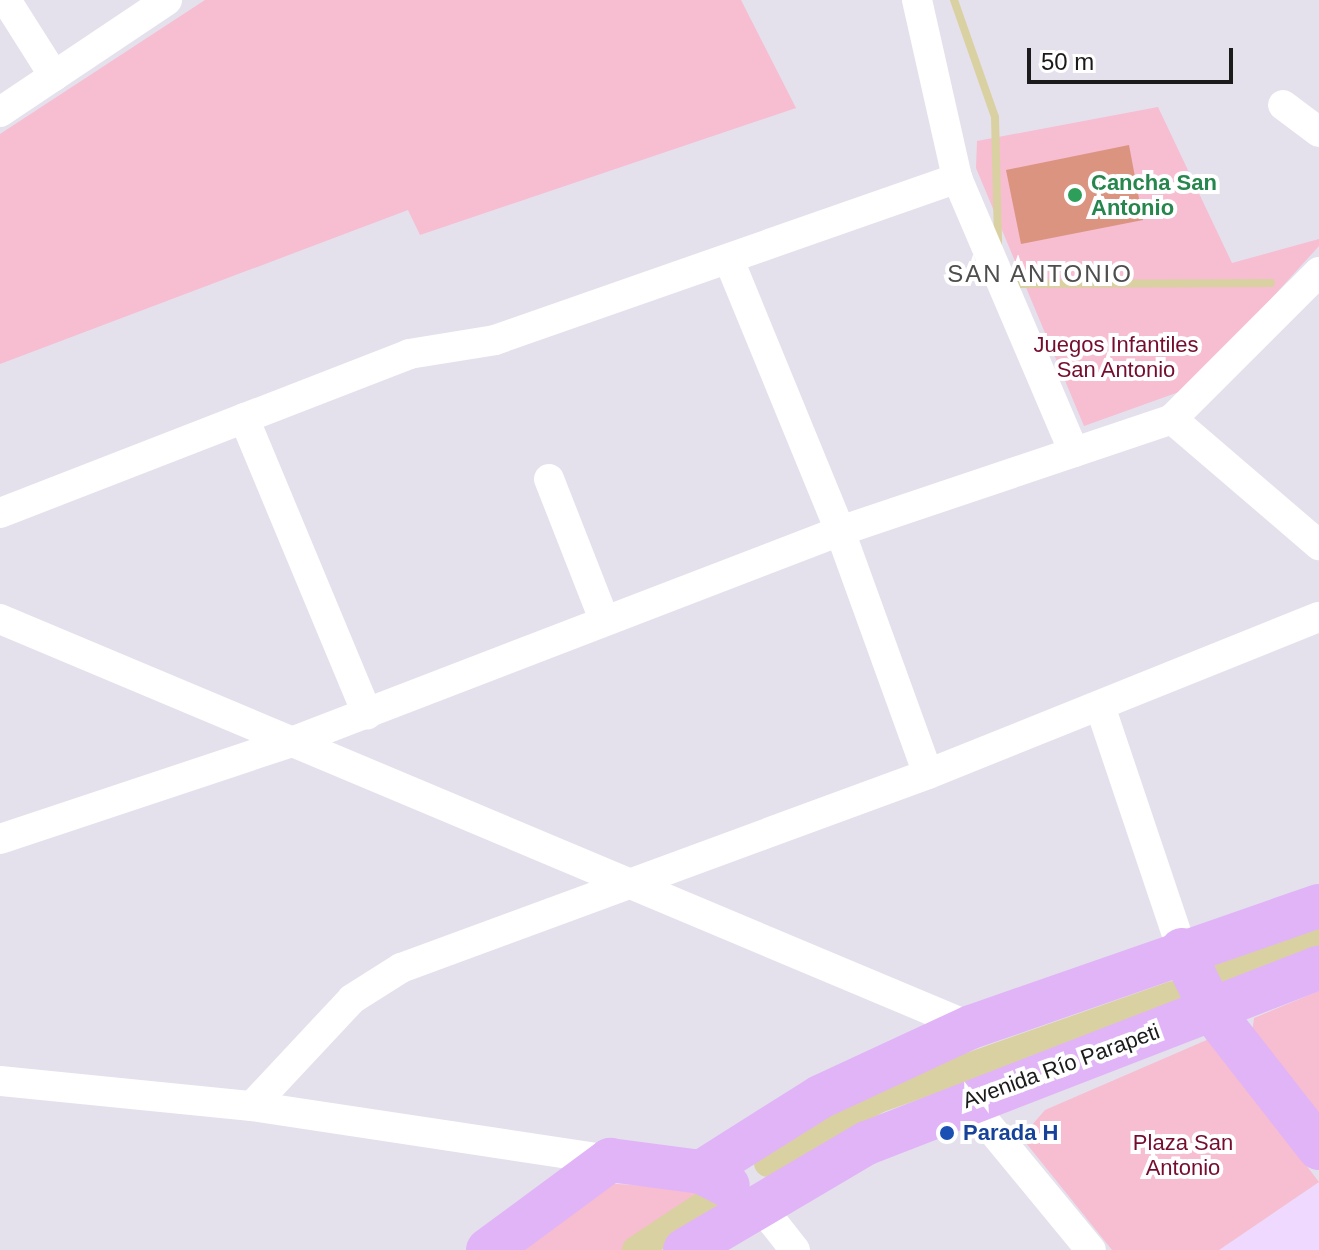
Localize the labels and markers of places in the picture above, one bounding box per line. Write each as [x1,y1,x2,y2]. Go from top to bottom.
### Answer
place label: Cancha San Antonio [1091,169,1217,220]
marker: Cancha San Antonio [1066,186,1084,204]
place label: Parada H [963,1120,1058,1146]
marker: Parada H [938,1124,956,1142]

